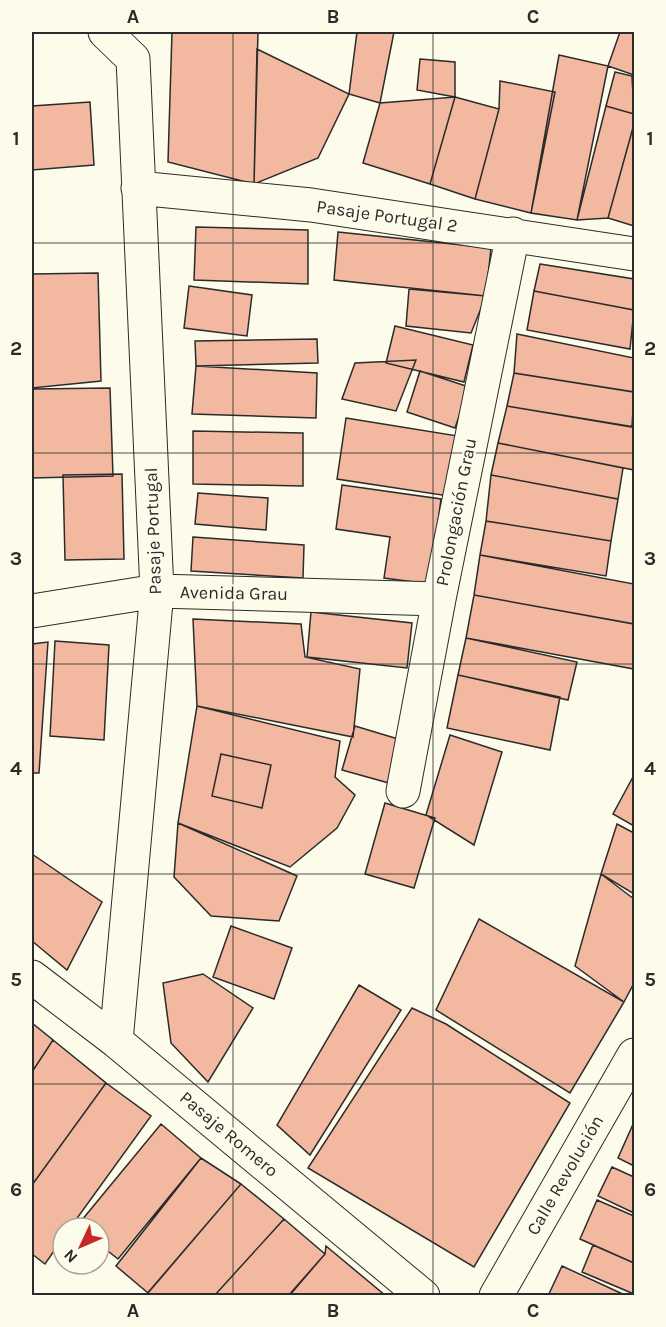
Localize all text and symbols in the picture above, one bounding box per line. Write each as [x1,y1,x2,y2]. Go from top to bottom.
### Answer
text: A [127,5,140,28]
text: B [327,5,339,28]
text: C [527,5,539,28]
text: 1 [12,127,20,150]
text: 1 [646,127,654,150]
street label: Pasaje Portugal 2 [315,195,459,237]
text: 2 [10,337,22,360]
text: 2 [644,337,656,360]
street label: Prolongación Grau [431,436,481,588]
street label: Pasaje Portugal [140,467,166,595]
text: 3 [10,547,22,570]
text: 3 [644,547,656,570]
street label: Avenida Grau [180,581,288,605]
text: 4 [10,757,22,780]
text: 4 [644,757,656,780]
text: 5 [10,968,22,991]
text: 5 [644,968,656,991]
street label: Pasaje Romero [175,1086,283,1182]
street label: Calle Revolución [522,1111,608,1239]
text: 6 [10,1178,22,1201]
text: 6 [644,1178,656,1201]
north arrow [51,1216,111,1276]
text: N [60,1245,81,1267]
text: A [127,1299,140,1322]
text: B [327,1299,339,1322]
text: C [527,1299,539,1322]

